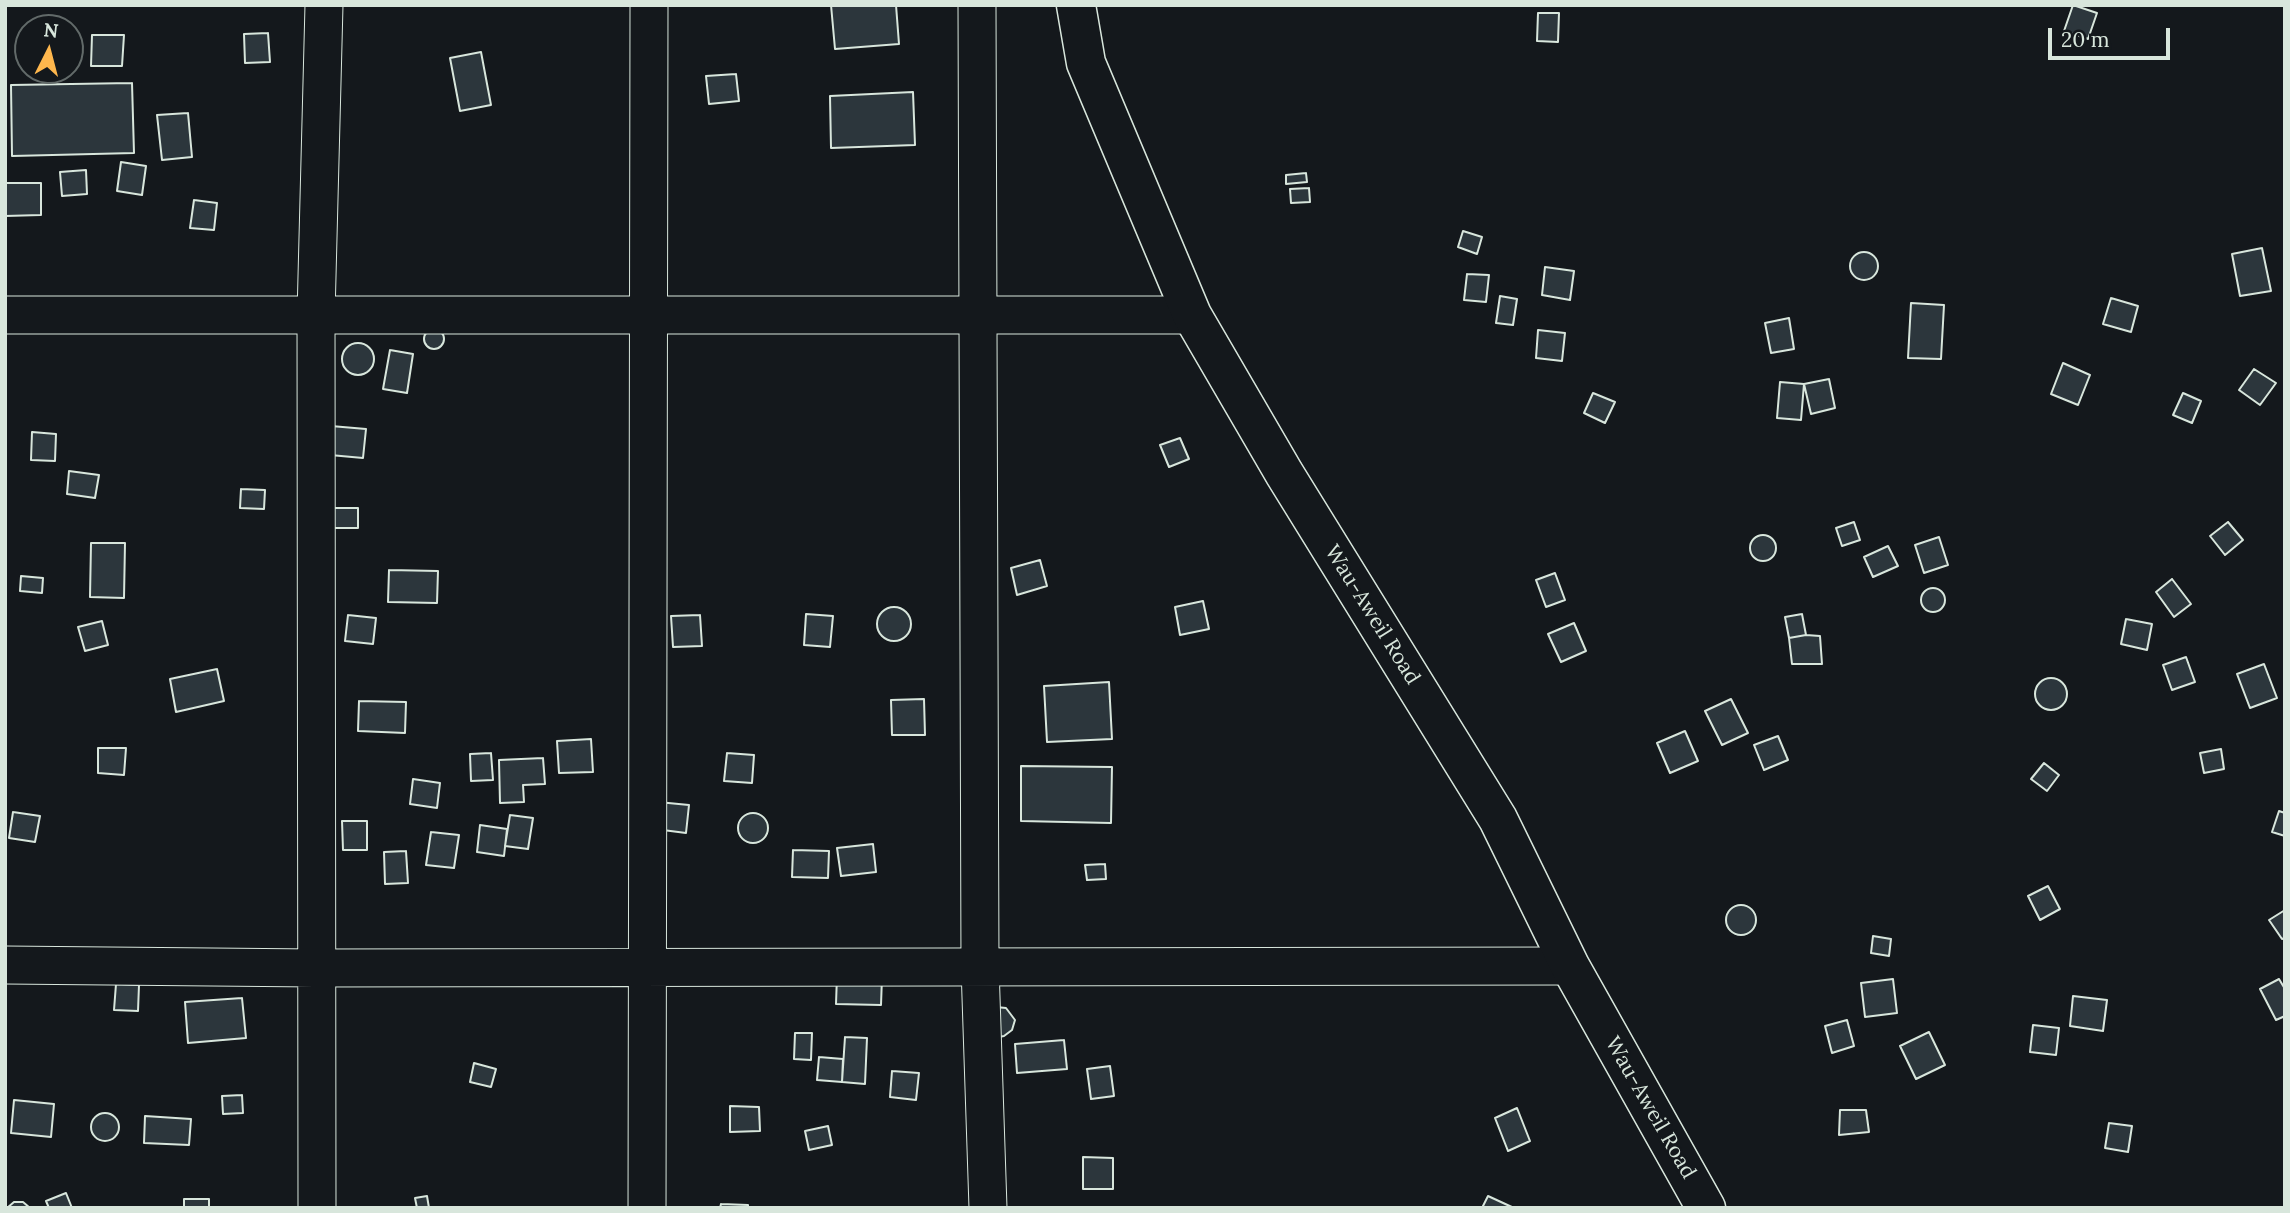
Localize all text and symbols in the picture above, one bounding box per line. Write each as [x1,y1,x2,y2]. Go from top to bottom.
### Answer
north arrow [14,14,84,84]
scale bar [2052,14,2174,58]
text: N [42,17,60,43]
text: 20 m [2061,26,2110,53]
street label: Wau-Aweil Road [1319,541,1425,689]
street label: Wau-Aweil Road [1599,1033,1701,1183]

